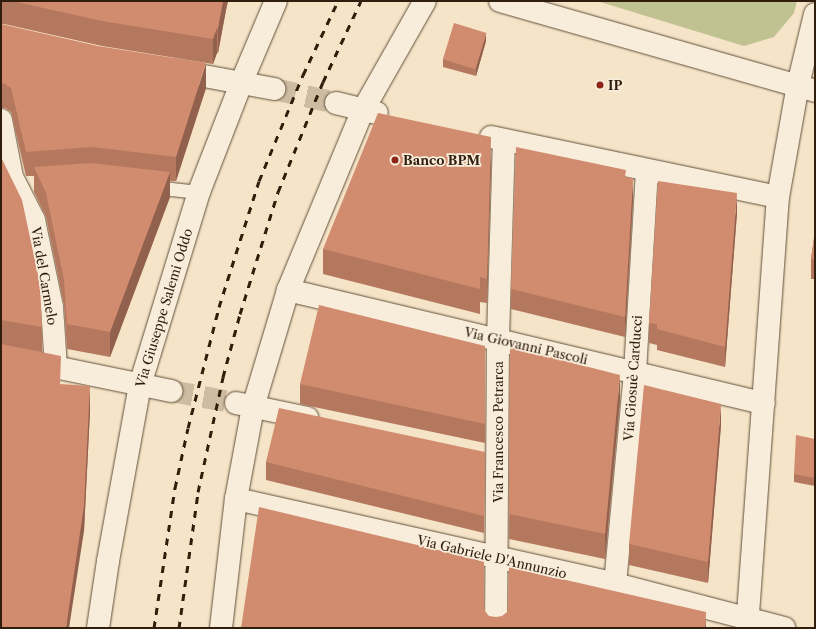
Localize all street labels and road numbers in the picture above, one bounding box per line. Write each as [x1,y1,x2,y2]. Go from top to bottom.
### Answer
street label: Via del Carmelo [28,226,60,326]
street label: Via Giuseppe Salemi Oddo [132,227,196,389]
street label: Via Giosuè Carducci [621,315,645,441]
street label: Via Giovanni Pascoli [463,324,589,368]
street label: Via Francesco Petrarca [490,361,506,503]
street label: Via Gabriele D'Annunzio [416,532,568,582]

